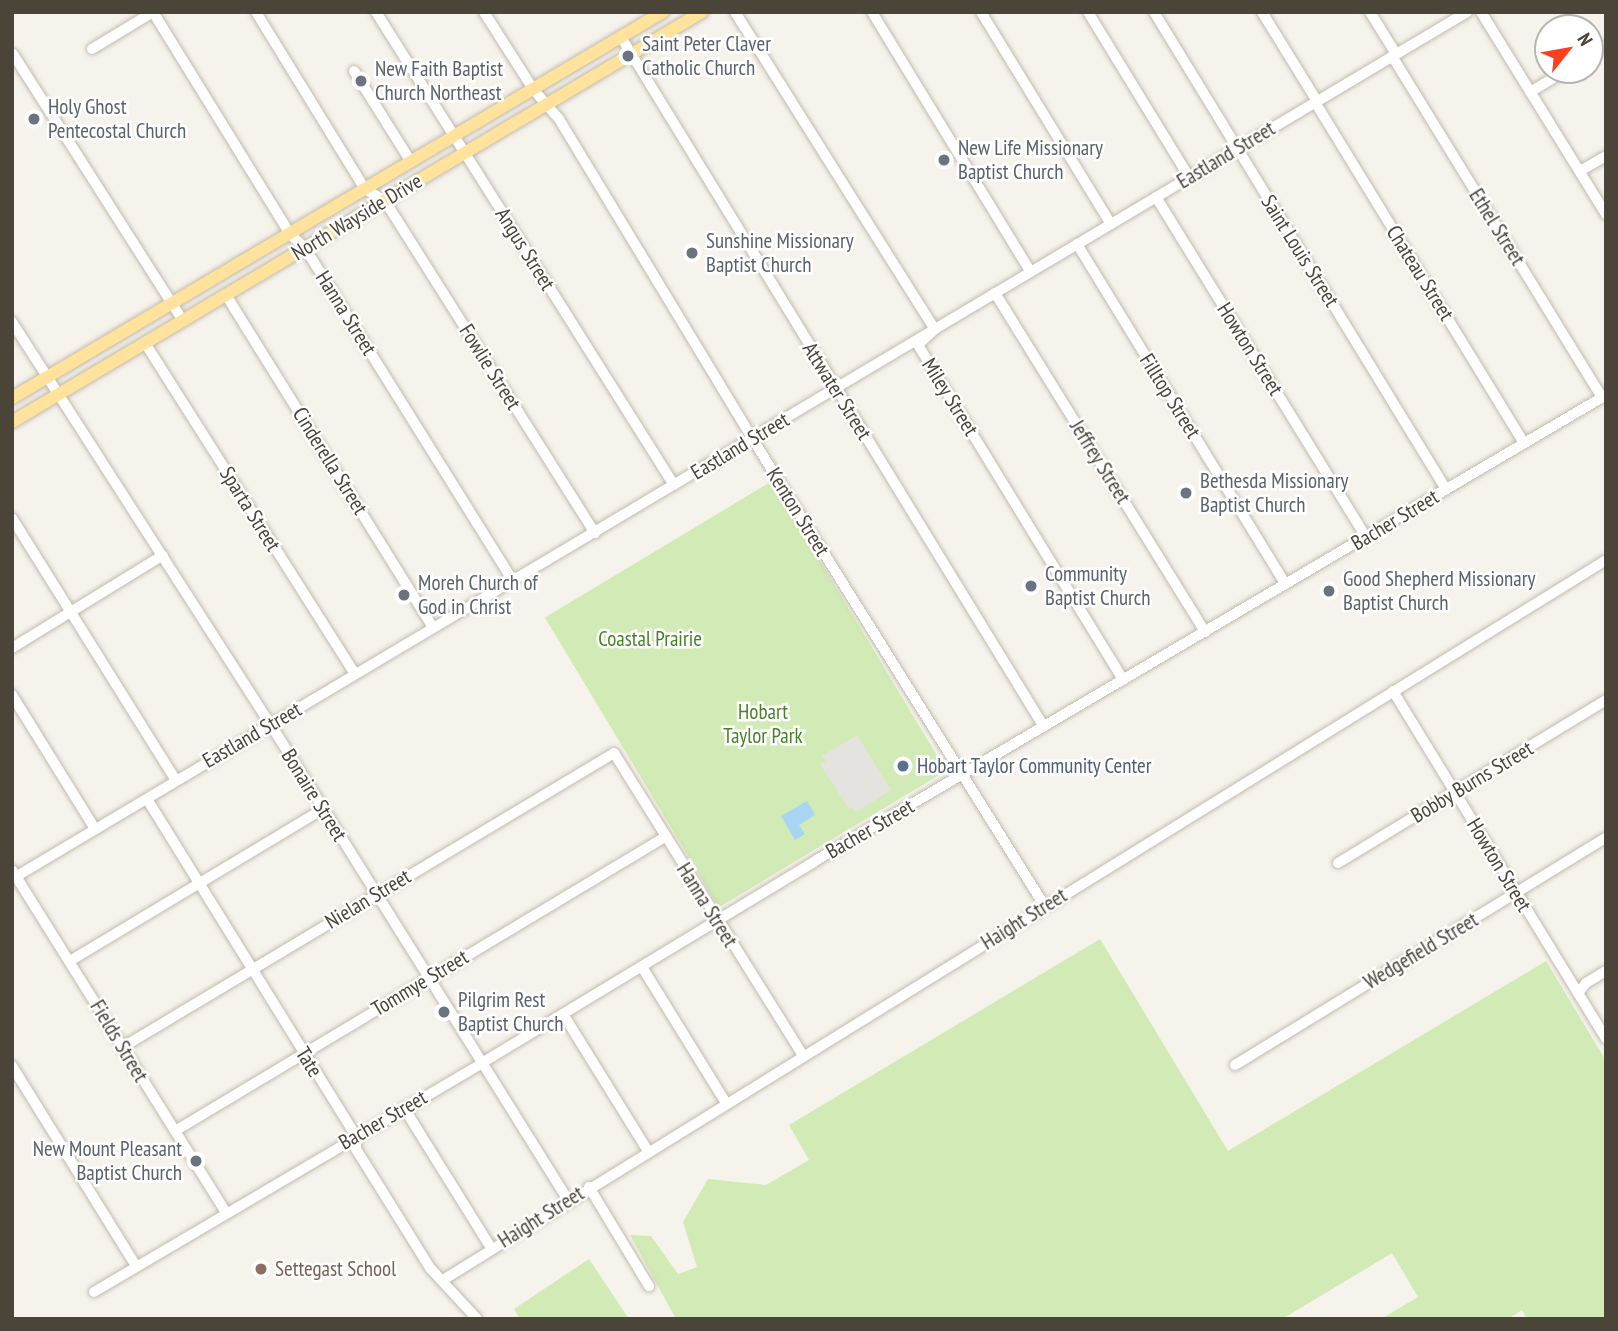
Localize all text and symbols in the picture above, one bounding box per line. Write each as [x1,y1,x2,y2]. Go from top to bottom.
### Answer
north arrow [1534,14,1604,84]
text: N [1572,29,1598,50]
place label: Saint Peter Claver Catholic Church [642,31,771,81]
marker: Saint Peter Claver Catholic Church [620,48,636,64]
place label: New Faith Baptist Church Northeast [375,56,503,106]
marker: New Faith Baptist Church Northeast [353,73,369,89]
place label: Holy Ghost Pentecostal Church [48,94,186,144]
marker: Holy Ghost Pentecostal Church [26,111,42,127]
street label: Eastland Street [1172,116,1280,194]
place label: New Life Missionary Baptist Church [958,135,1103,185]
marker: New Life Missionary Baptist Church [936,152,952,168]
street label: North Wayside Drive [287,168,427,266]
street label: Ethel Street [1464,184,1530,270]
street label: Saint Louis Street [1256,190,1344,312]
street label: Angus Street [490,203,560,295]
street label: Chateau Street [1381,221,1459,325]
place label: Sunshine Missionary Baptist Church [706,228,854,278]
marker: Sunshine Missionary Baptist Church [684,245,700,261]
street label: Hanna Street [310,266,382,360]
street label: Howton Street [1212,298,1288,400]
street label: Fowlie Street [454,320,526,414]
street label: Attwater Street [797,338,877,444]
street label: Filltop Street [1134,349,1206,443]
street label: Miley Street [916,353,984,441]
street label: Cinderella Street [287,403,373,519]
street label: Eastland Street [686,407,794,485]
street label: Jeffrey Street [1064,415,1136,509]
street label: Sparta Street [214,462,286,556]
street label: Kenton Street [761,463,835,561]
place label: Bethesda Missionary Baptist Church [1200,468,1348,518]
street label: Bacher Street [1347,484,1443,556]
marker: Bethesda Missionary Baptist Church [1178,485,1194,501]
place label: Community Baptist Church [1045,561,1151,611]
place label: Good Shepherd Missionary Baptist Church [1343,566,1535,616]
place label: Moreh Church of God in Christ [418,570,538,620]
marker: Community Baptist Church [1023,578,1039,594]
marker: Good Shepherd Missionary Baptist Church [1321,583,1337,599]
marker: Moreh Church of God in Christ [396,587,412,603]
park label: Coastal Prairie [598,626,702,652]
street label: Eastland Street [198,697,306,773]
park label: Hobart Taylor Park [723,699,803,749]
street label: Bobby Burns Street [1406,736,1538,828]
street label: Bonaire Street [276,744,352,846]
place label: Hobart Taylor Community Center [917,753,1153,779]
marker: Hobart Taylor Community Center [895,758,911,774]
street label: Bacher Street [822,794,918,864]
street label: Howton Street [1461,814,1537,916]
street label: Hanna Street [671,858,743,952]
street label: Nielan Street [321,864,415,934]
street label: Haight Street [977,883,1071,955]
street label: Wedgefield Street [1359,907,1483,995]
street label: Tommye Street [367,944,473,1022]
place label: Pilgrim Rest Baptist Church [458,987,564,1037]
street label: Fields Street [85,996,153,1086]
marker: Pilgrim Rest Baptist Church [436,1004,452,1020]
street label: Tate [290,1042,328,1082]
street label: Bacher Street [335,1085,431,1155]
place label: New Mount Pleasant Baptist Church [32,1136,182,1186]
marker: New Mount Pleasant Baptist Church [188,1153,204,1169]
street label: Haight Street [494,1181,588,1253]
place label: Settegast School [275,1256,396,1282]
marker: Settegast School [253,1261,269,1277]

